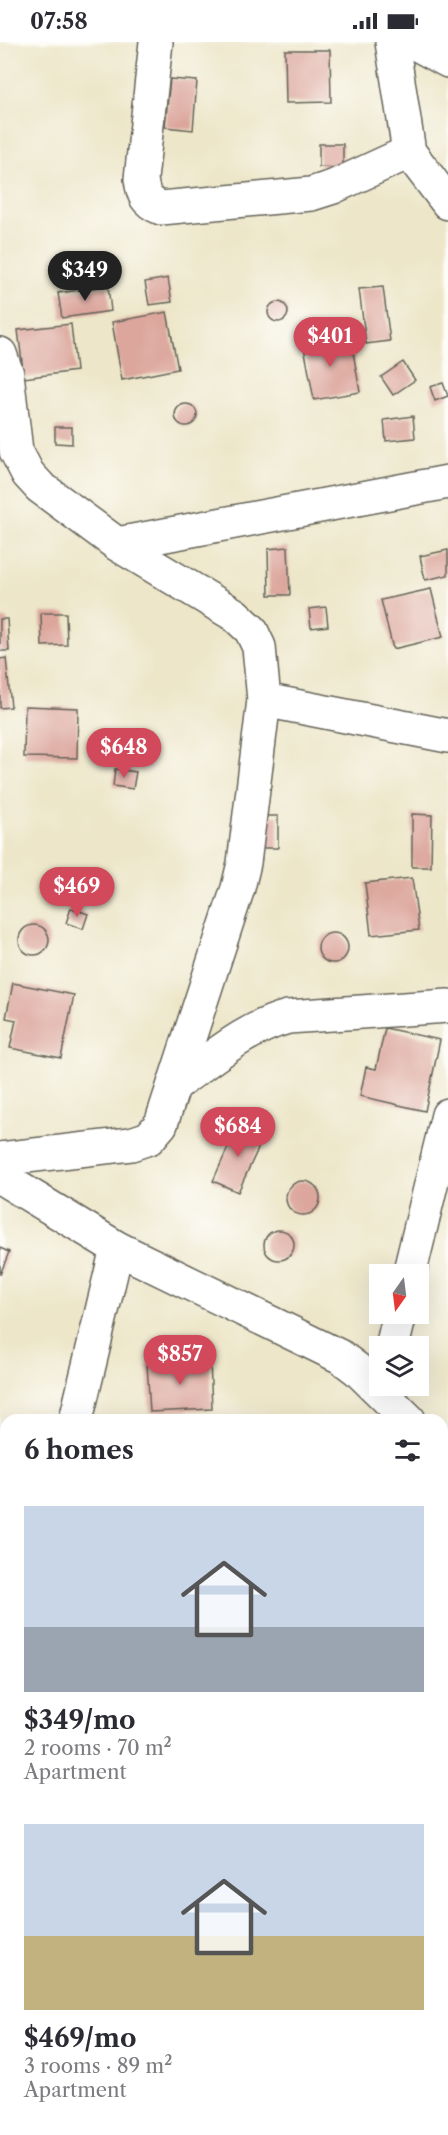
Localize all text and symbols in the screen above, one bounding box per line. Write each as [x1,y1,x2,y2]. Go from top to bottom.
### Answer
text: 07:58 [30,8,88,35]
pin: $349 [49,251,121,302]
text: $349 [62,258,108,282]
pin: $401 [294,317,366,368]
text: $401 [308,324,352,348]
pin: $648 [88,728,160,779]
text: $648 [100,735,148,759]
pin: $469 [41,867,113,918]
text: $469 [54,874,100,898]
pin: $684 [202,1107,274,1158]
text: $684 [214,1114,262,1138]
north arrow [369,1264,429,1324]
map controls [369,1264,429,1396]
pin: $857 [144,1335,216,1386]
button: layers [369,1336,429,1396]
text: $857 [158,1342,202,1366]
text: 6 homes [24,1434,134,1466]
icon: filters [391,1434,424,1467]
icon: home [170,1545,278,1653]
text: $349/mo [24,1704,136,1736]
text: 2 rooms · 70 m² [24,1736,172,1760]
text: Apartment [24,1760,127,1784]
icon: home [170,1863,278,1971]
text: $469/mo [24,2022,136,2054]
text: 3 rooms · 89 m² [24,2054,172,2078]
text: Apartment [24,2078,127,2102]

